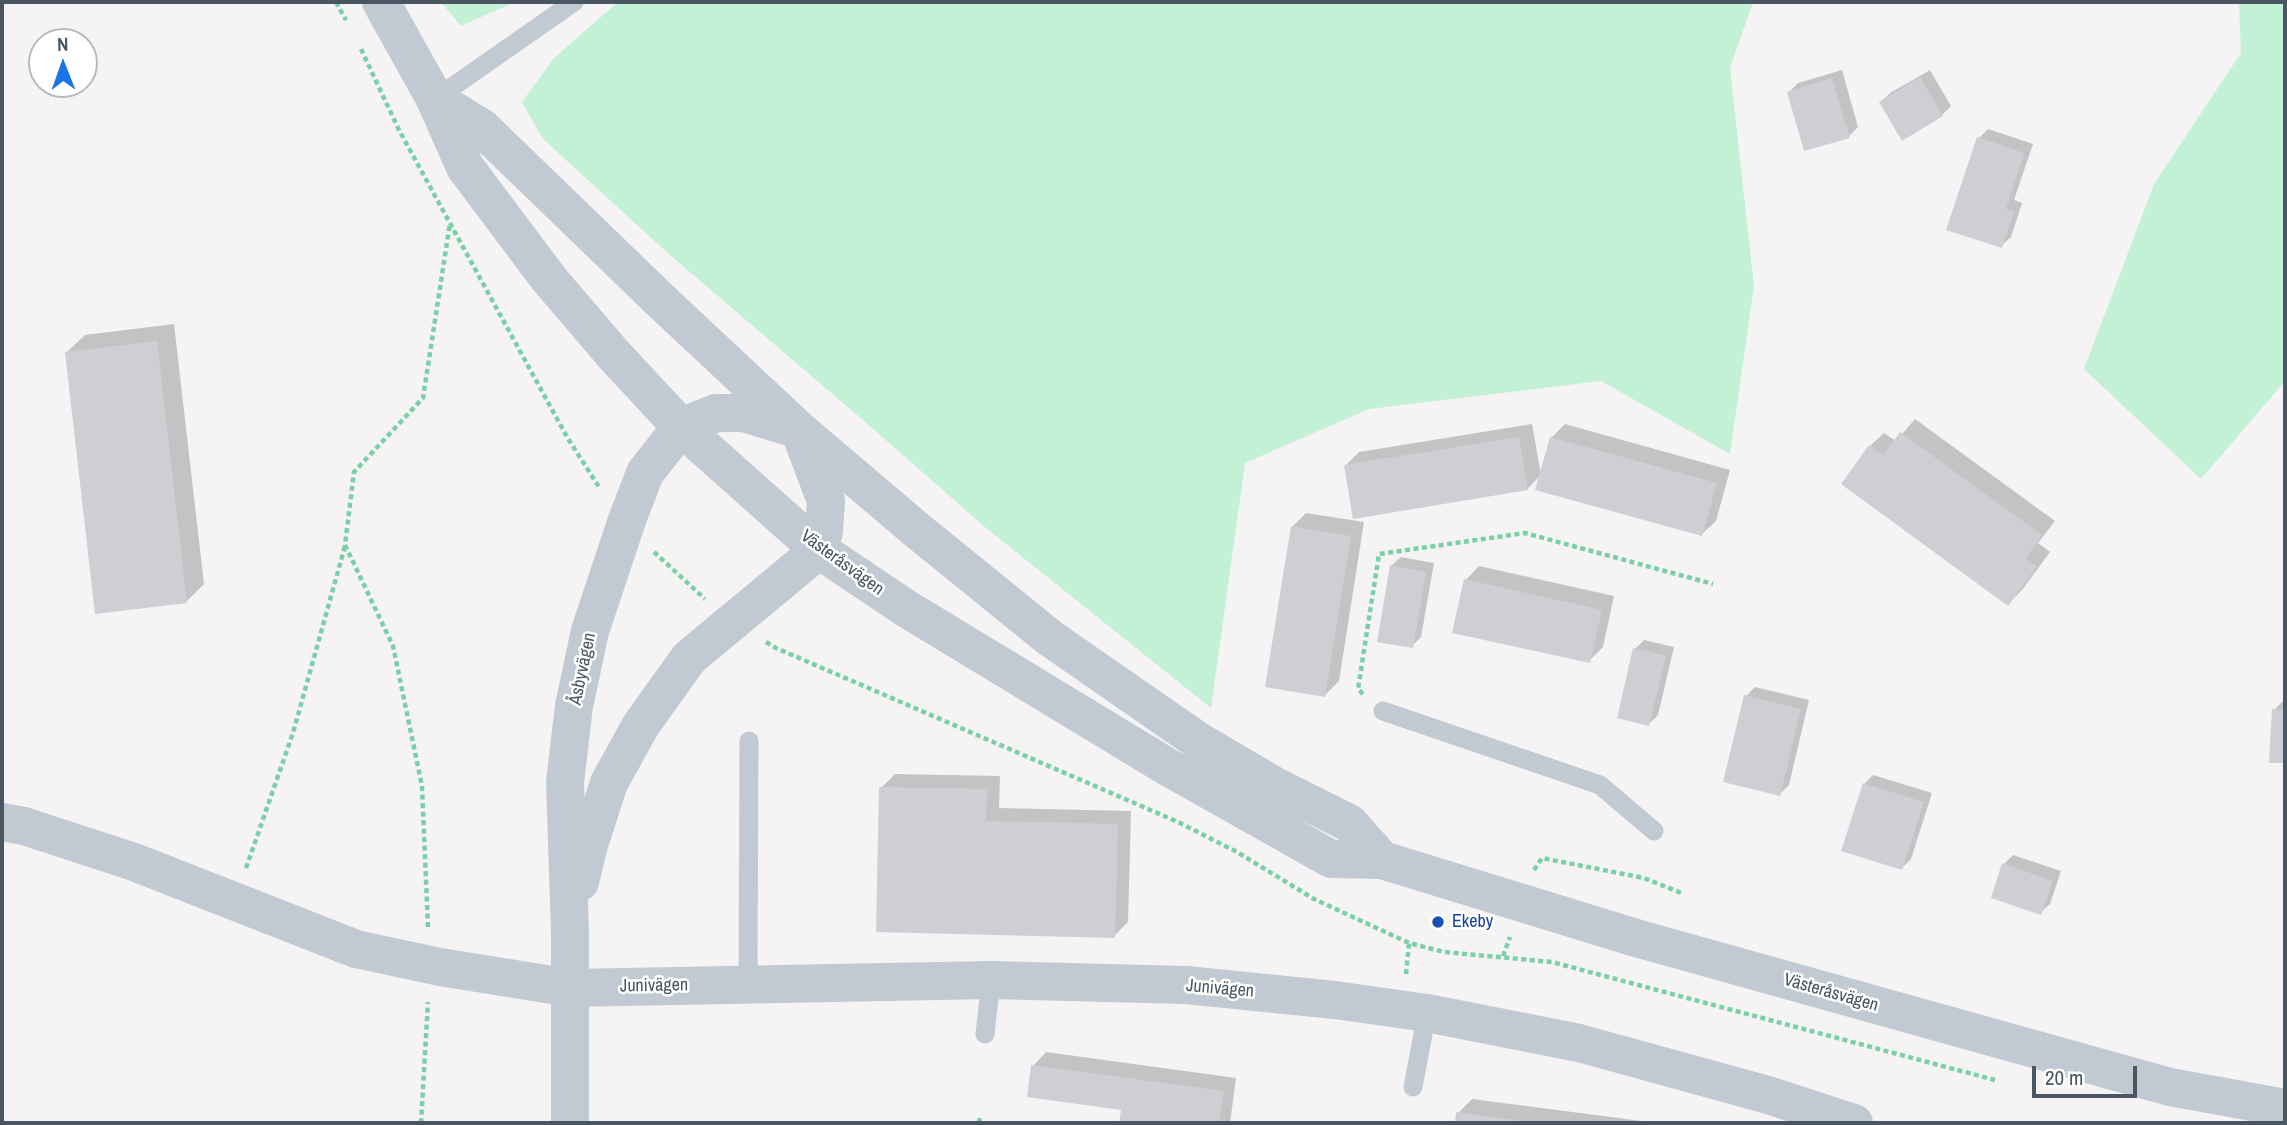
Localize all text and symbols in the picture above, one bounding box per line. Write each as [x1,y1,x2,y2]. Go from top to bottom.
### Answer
north arrow [28,28,98,98]
text: N [57,31,69,57]
street label: Västeråsvägen [796,526,888,600]
street label: Åsbyvägen [565,631,601,707]
place label: Ekeby [1452,911,1493,933]
marker: Ekeby [1430,914,1446,930]
street label: Västeråsvägen [1781,969,1881,1017]
street label: Junivägen [620,975,688,997]
street label: Junivägen [1185,975,1255,1003]
scale bar [2035,1052,2140,1096]
text: 20 m [2045,1063,2083,1092]

